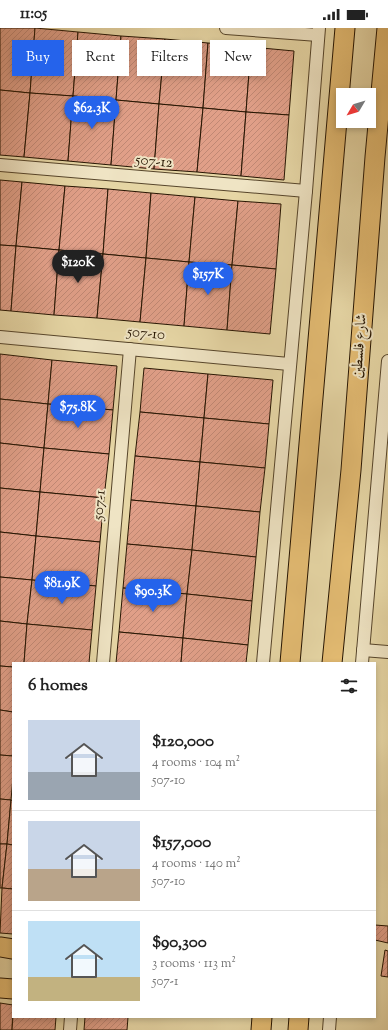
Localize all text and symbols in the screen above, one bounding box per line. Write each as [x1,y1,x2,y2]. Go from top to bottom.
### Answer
text: 11:05 [20,4,47,25]
chip: Buy [12,40,64,76]
chip: Rent [72,40,129,76]
chip: Filters [137,40,202,76]
chip: New [210,40,266,76]
north arrow [336,88,376,128]
map controls [336,88,376,128]
pin: $62.3K [59,96,125,130]
text: $62.3K [73,100,111,118]
street label: 507-12 [133,150,174,174]
pin: $120K [50,250,106,284]
text: $120K [61,254,95,272]
pin: $157K [180,262,236,296]
text: $157K [192,266,224,284]
street label: شارع فلسطين [347,313,374,379]
street label: 507-10 [125,322,166,346]
pin: $75.8K [45,395,111,429]
text: $75.8K [59,399,97,417]
street label: 507-1 [88,489,112,522]
pin: $81.9K [29,571,95,605]
text: $81.9K [44,575,80,593]
pin: $90.3K [120,579,186,613]
text: $90.3K [134,583,172,601]
text: 6 homes [28,674,88,698]
icon: filters [338,675,360,697]
text: $120,000 [152,730,214,754]
icon: home [60,736,108,784]
text: 4 rooms · 104 m² [152,754,240,772]
text: 507-10 [152,772,185,790]
text: $157,000 [152,831,211,855]
icon: home [60,837,108,885]
text: 4 rooms · 140 m² [152,855,241,873]
text: 507-10 [152,873,185,891]
text: $90,300 [152,931,207,955]
icon: home [60,937,108,985]
text: 3 rooms · 113 m² [152,955,236,973]
text: 507-1 [152,973,178,991]

